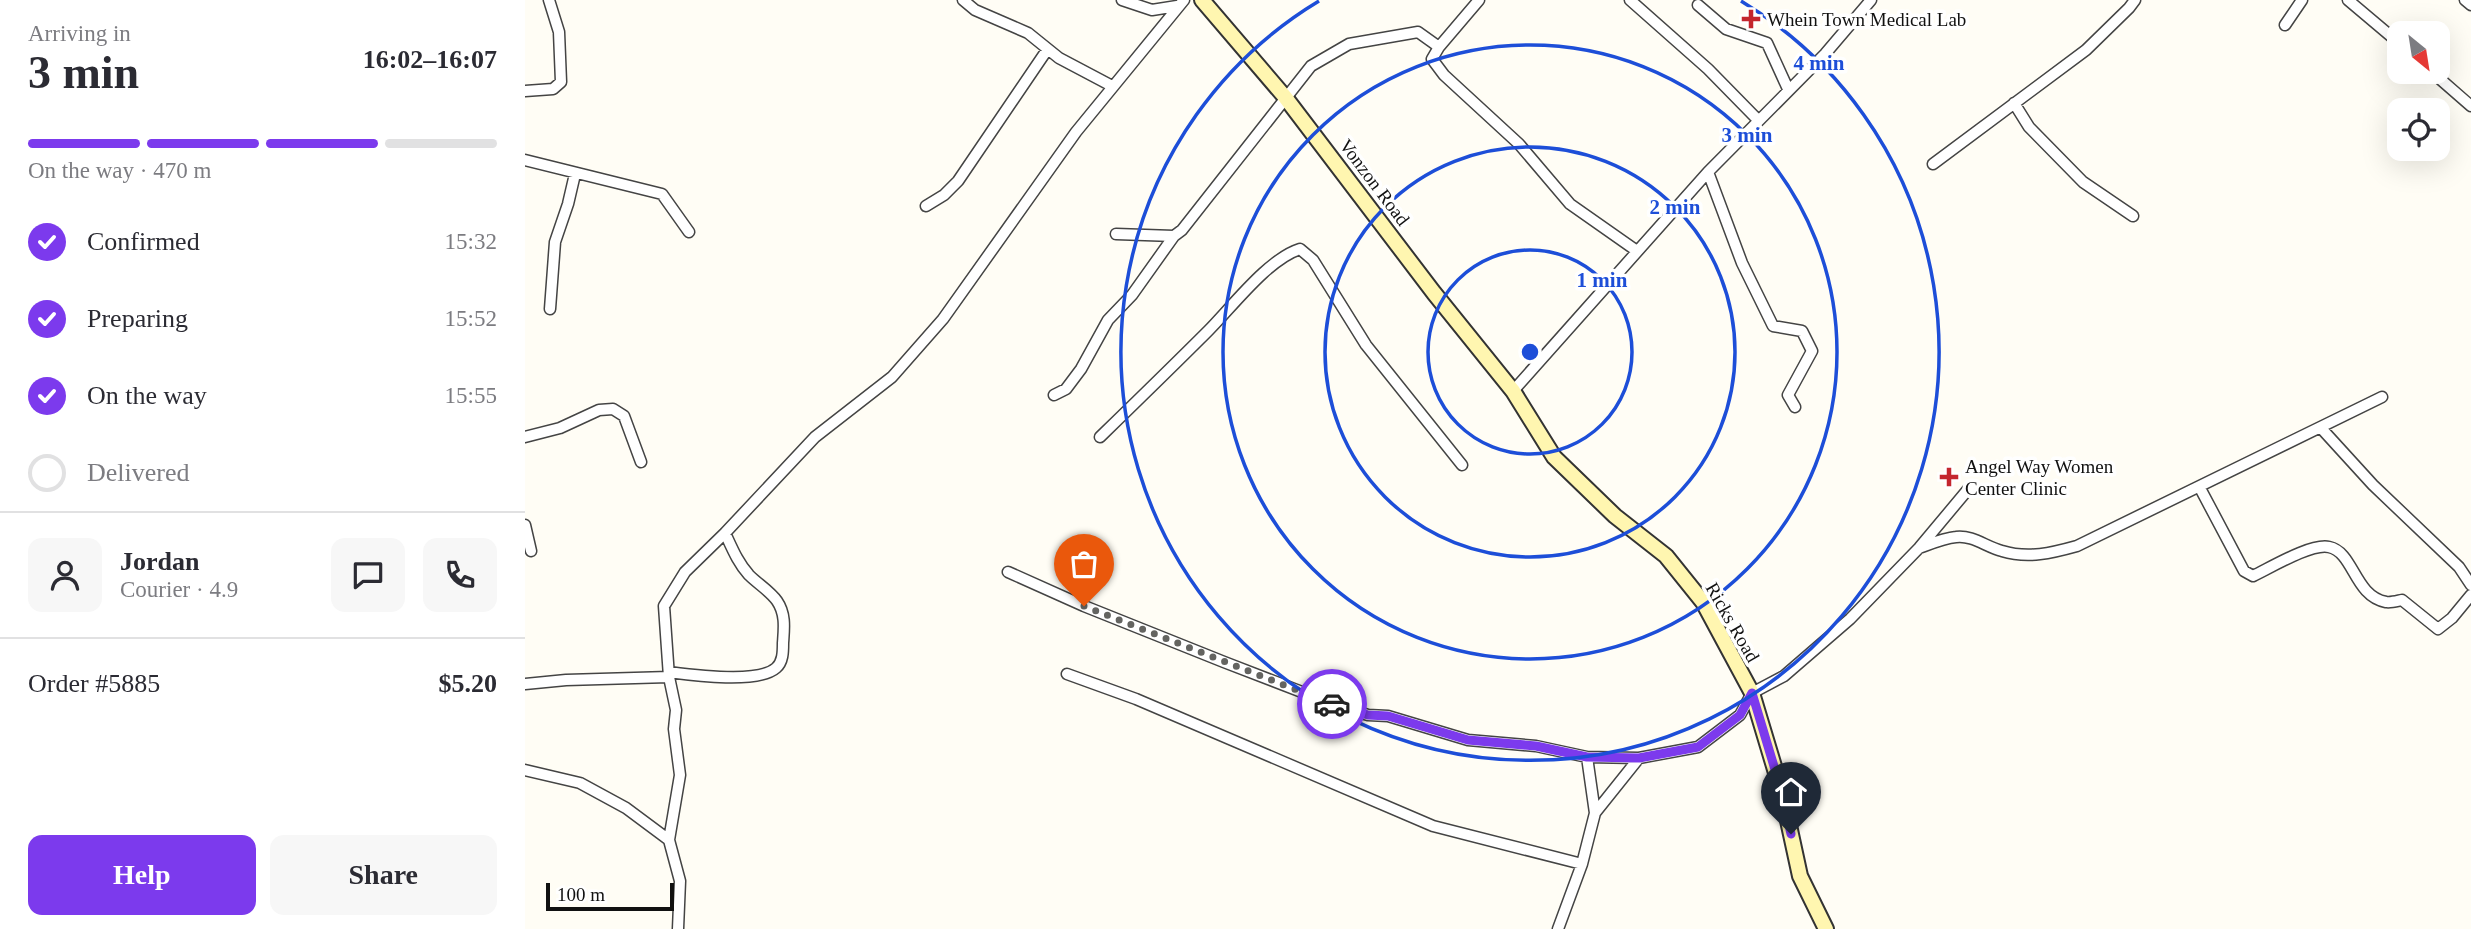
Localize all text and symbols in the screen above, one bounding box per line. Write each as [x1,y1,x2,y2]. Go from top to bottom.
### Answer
marker: Whein Town Medical Lab [1741,9,1761,29]
place label: Whein Town Medical Lab [1767,9,1966,30]
text: Arriving in [28,21,131,46]
north arrow [2387,21,2450,84]
map controls [2387,21,2450,161]
text: 16:02–16:07 [363,45,497,74]
text: 3 min [28,47,139,98]
text: 4 min [1794,51,1845,75]
button: locate [2387,98,2450,161]
text: 3 min [1722,123,1773,147]
street label: Vonzon Road [1335,135,1414,230]
text: On the way · 470 m [28,158,211,183]
text: 2 min [1650,195,1701,219]
icon: check [28,223,66,261]
text: Confirmed [87,227,200,256]
text: 15:32 [445,229,497,254]
text: 1 min [1577,268,1628,292]
icon: check [28,300,66,338]
text: Preparing [87,304,188,333]
text: 15:52 [445,306,497,331]
centre of rings [1518,340,1542,364]
icon: check [28,377,66,415]
text: On the way [87,381,207,410]
text: 15:55 [445,383,497,408]
place label: Angel Way Women Center Clinic [1965,456,2114,499]
text: Delivered [87,458,190,487]
marker: Angel Way Women Center Clinic [1939,467,1959,487]
pin [1054,534,1114,606]
button: person [28,538,102,612]
button: chat [331,538,405,612]
button: phone [423,538,497,612]
icon: bag [1065,545,1103,583]
text: Jordan [120,547,199,576]
text: Courier · 4.9 [120,577,238,602]
street label: Ricks Road [1701,579,1764,666]
text: Order #5885 [28,669,160,698]
text: $5.20 [439,669,497,698]
courier [1297,669,1367,739]
icon: car [1313,685,1351,723]
pin [1761,762,1821,834]
icon: home [1772,773,1810,811]
button: Help [28,835,256,915]
button: Share [270,835,497,915]
scale bar [546,880,674,912]
text: 100 m [557,884,605,905]

